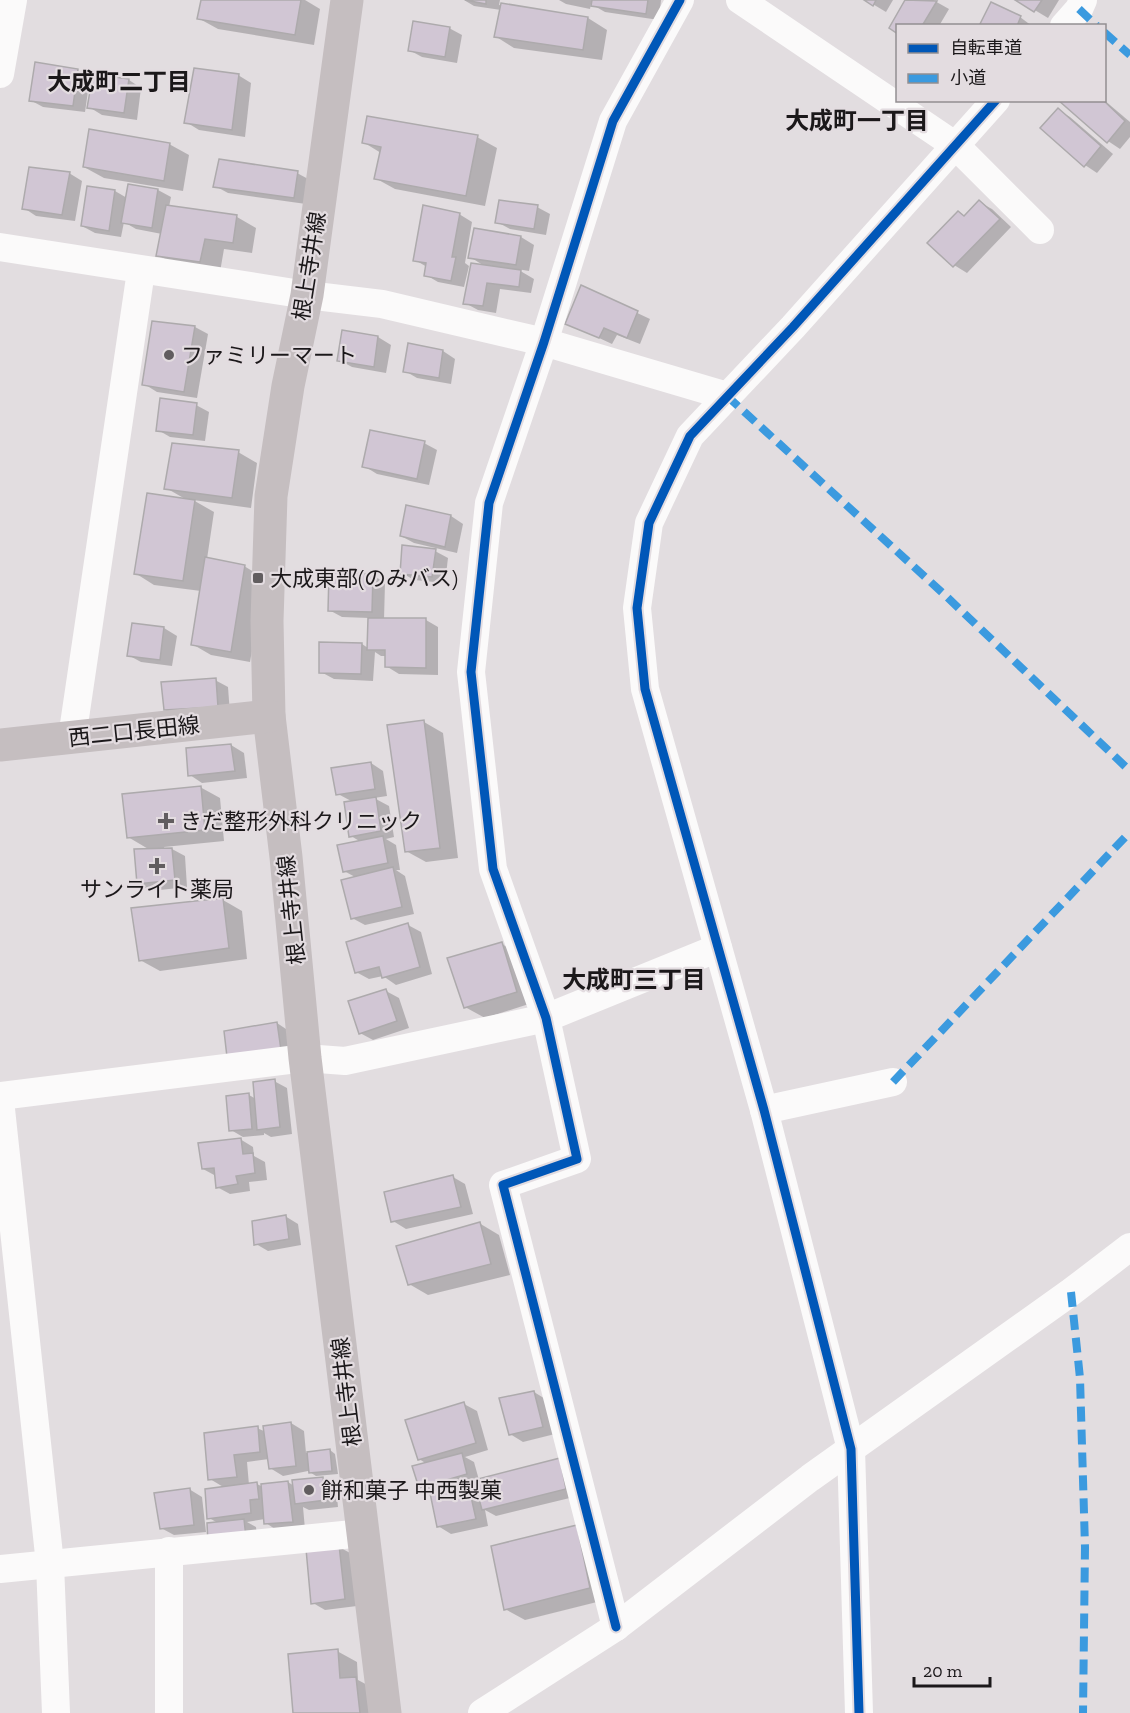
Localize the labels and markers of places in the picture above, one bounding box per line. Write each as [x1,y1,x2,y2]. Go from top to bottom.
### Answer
place label: ファミリーマート [181,342,357,369]
marker: ファミリーマート [162,348,176,362]
place label: 大成東部(のみバス) [270,565,458,592]
marker: 大成東部(のみバス) [251,571,265,585]
place label: きだ整形外科クリニック [180,808,422,835]
marker: きだ整形外科クリニック [157,812,175,830]
marker: サンライト薬局 [150,859,164,873]
place label: サンライト薬局 [80,876,234,903]
place label: 餅和菓子 中西製菓 [321,1477,502,1504]
marker: 餅和菓子 中西製菓 [302,1483,316,1497]

